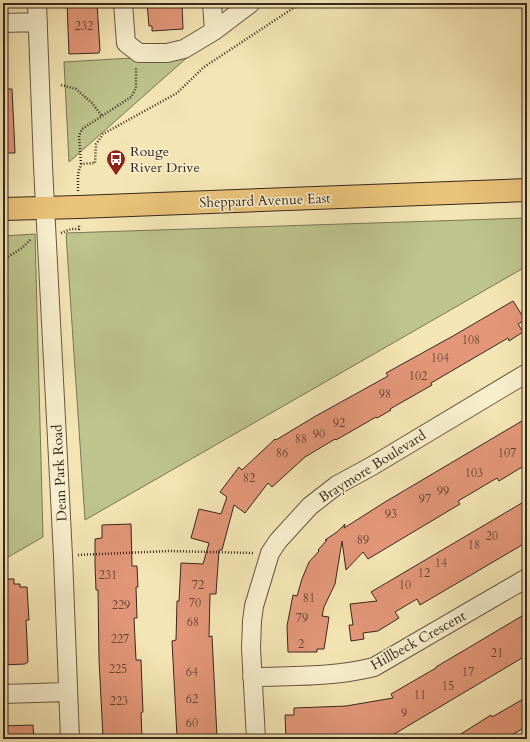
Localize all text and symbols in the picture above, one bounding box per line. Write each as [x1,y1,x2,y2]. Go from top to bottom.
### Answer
house number: 232 [75,18,93,34]
place label: Rouge River Drive [130,142,200,177]
bus stop icon: Rouge River Drive [105,148,127,176]
street label: Sheppard Avenue East [199,189,332,212]
house number: 108 [462,332,480,348]
house number: 104 [431,350,449,366]
house number: 102 [409,368,427,384]
house number: 98 [379,386,391,402]
house number: 92 [333,415,345,431]
street label: Dean Park Road [47,424,72,522]
street label: Braymore Boulevard [315,425,430,507]
house number: 90 [313,426,325,442]
house number: 88 [295,431,307,447]
house number: 86 [276,445,288,461]
house number: 107 [498,445,516,461]
house number: 103 [465,465,483,481]
house number: 82 [243,470,255,486]
house number: 99 [437,483,449,499]
house number: 97 [419,491,431,507]
house number: 93 [385,506,397,522]
house number: 20 [486,528,498,544]
house number: 89 [357,532,369,548]
house number: 18 [468,537,480,553]
house number: 14 [435,555,447,571]
house number: 12 [418,565,430,581]
house number: 231 [99,567,117,583]
house number: 72 [192,577,204,593]
house number: 10 [399,577,411,593]
house number: 81 [303,590,315,606]
house number: 70 [189,595,201,611]
house number: 229 [112,597,130,613]
street label: Hillbeck Crescent [367,606,470,675]
house number: 79 [296,610,308,626]
house number: 68 [187,614,199,630]
house number: 227 [111,631,129,647]
house number: 2 [298,636,304,652]
house number: 21 [491,645,503,661]
house number: 225 [109,661,127,677]
house number: 64 [186,664,198,680]
house number: 17 [462,664,474,680]
house number: 15 [442,678,454,694]
house number: 11 [414,687,426,703]
house number: 62 [186,691,198,707]
house number: 223 [110,693,128,709]
house number: 9 [401,705,407,721]
house number: 60 [186,715,198,731]

